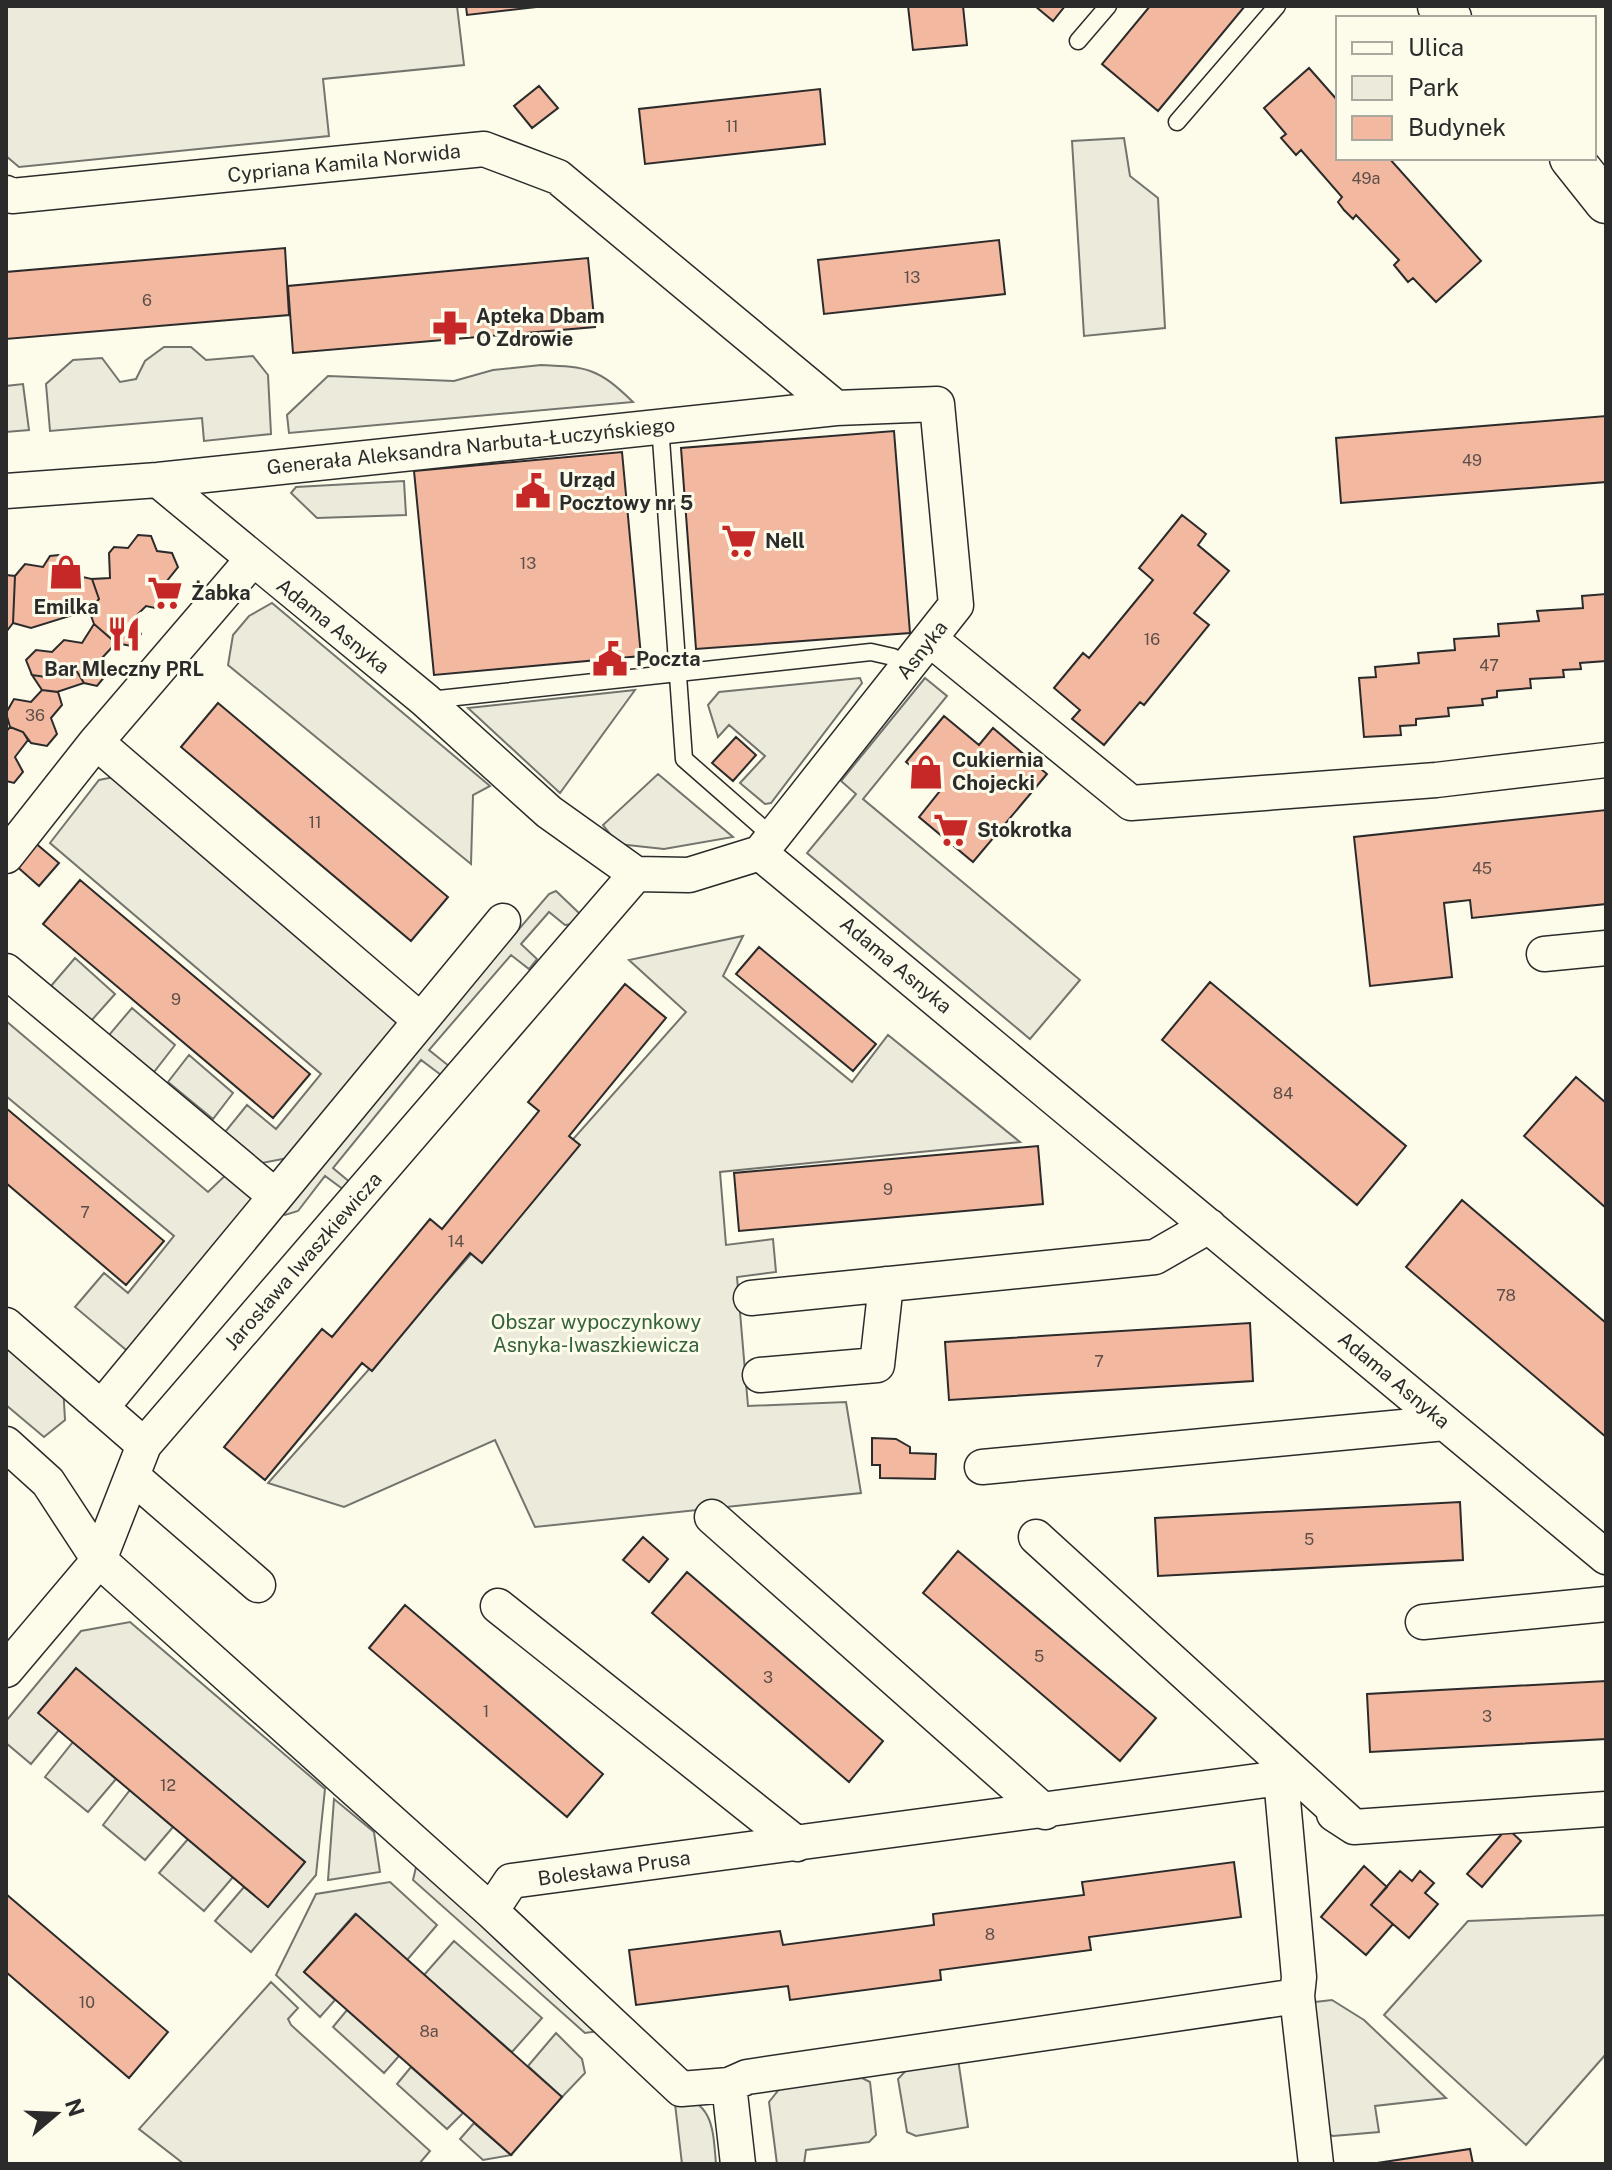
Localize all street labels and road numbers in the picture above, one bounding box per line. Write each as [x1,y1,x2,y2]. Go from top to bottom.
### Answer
street label: Cypriana Kamila Norwida [226,139,462,187]
street label: Generała Aleksandra Narbuta-Łuczyńskiego [266,413,676,479]
street label: Adama Asnyka [272,573,394,679]
street label: Asnyka [892,616,952,684]
street label: Adama Asnyka [835,911,957,1019]
street label: Jarosława Iwaszkiewicza [219,1167,387,1355]
street label: Adama Asnyka [1333,1326,1455,1434]
street label: Bolesława Prusa [536,1845,692,1891]

